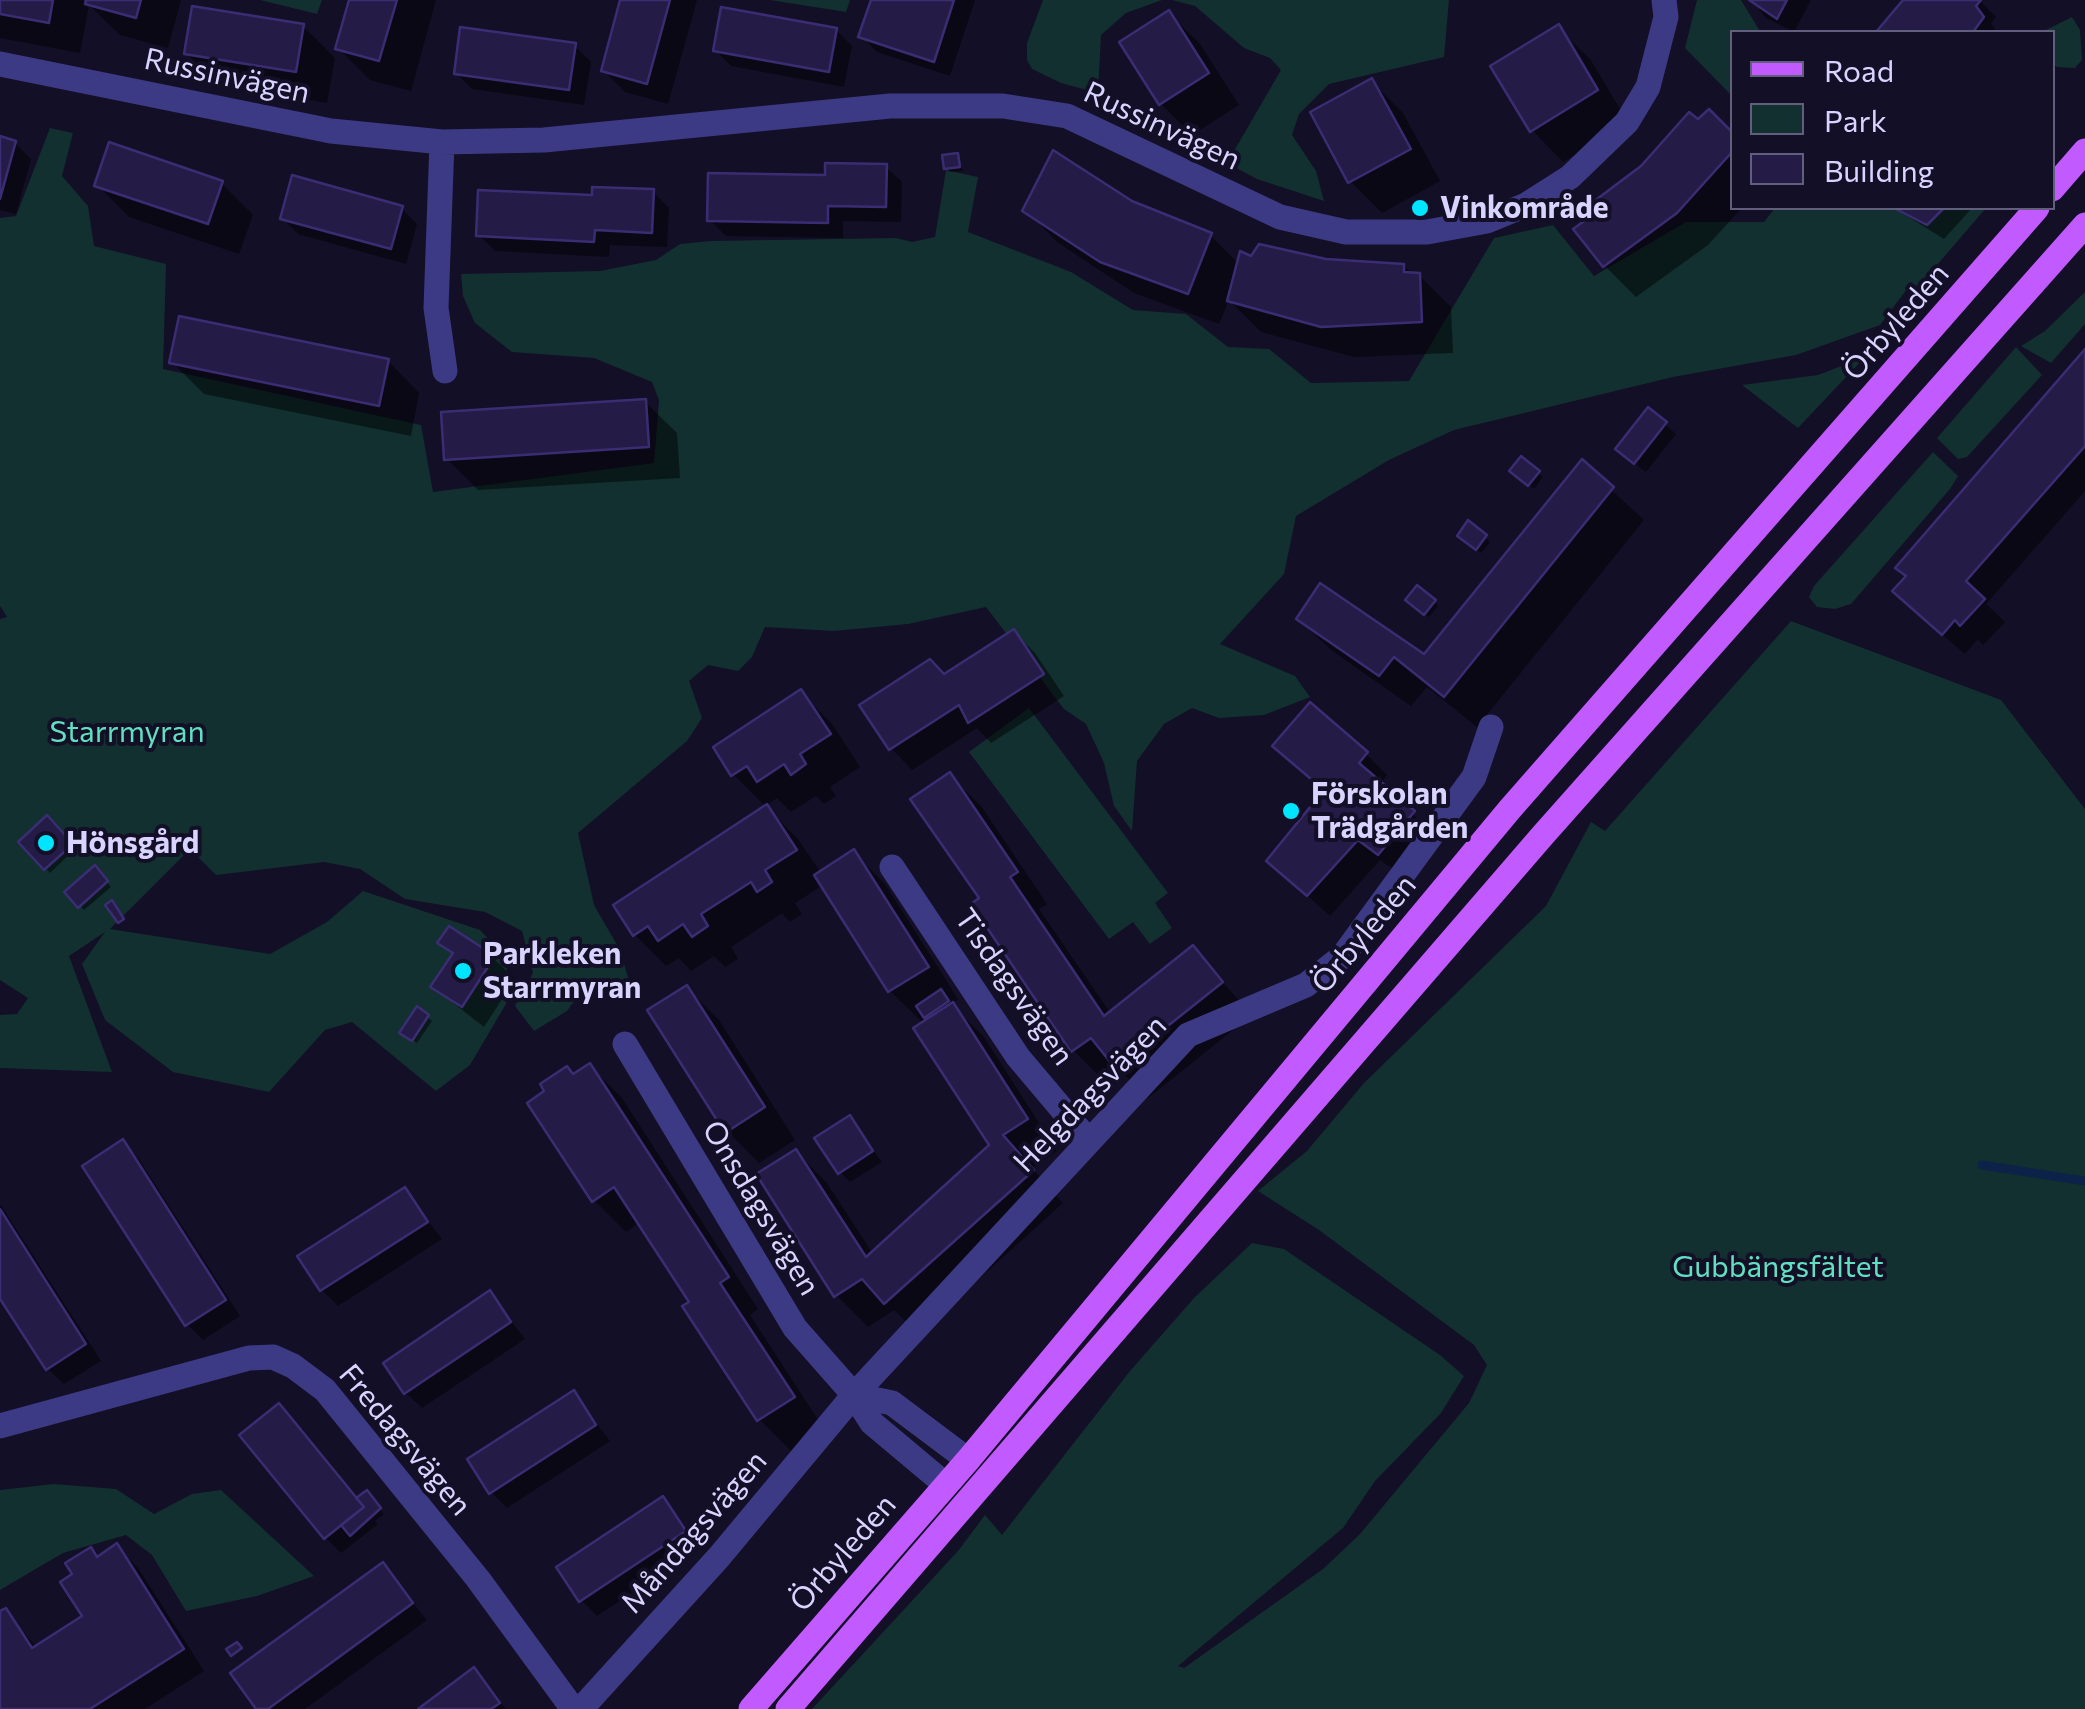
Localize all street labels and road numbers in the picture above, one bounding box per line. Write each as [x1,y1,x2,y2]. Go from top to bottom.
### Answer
street label: Russinvägen [141,41,313,111]
street label: Russinvägen [1078,74,1246,178]
street label: Örbyleden [1835,256,1957,388]
street label: Örbyleden [1304,868,1424,1000]
street label: Tisdagsvägen [947,902,1081,1072]
street label: Helgdagsvägen [1006,1008,1174,1180]
street label: Onsdagsvägen [695,1114,827,1302]
street label: Fredagsvägen [331,1357,479,1523]
street label: Måndagsvägen [614,1443,774,1621]
street label: Örbyleden [782,1487,904,1619]

